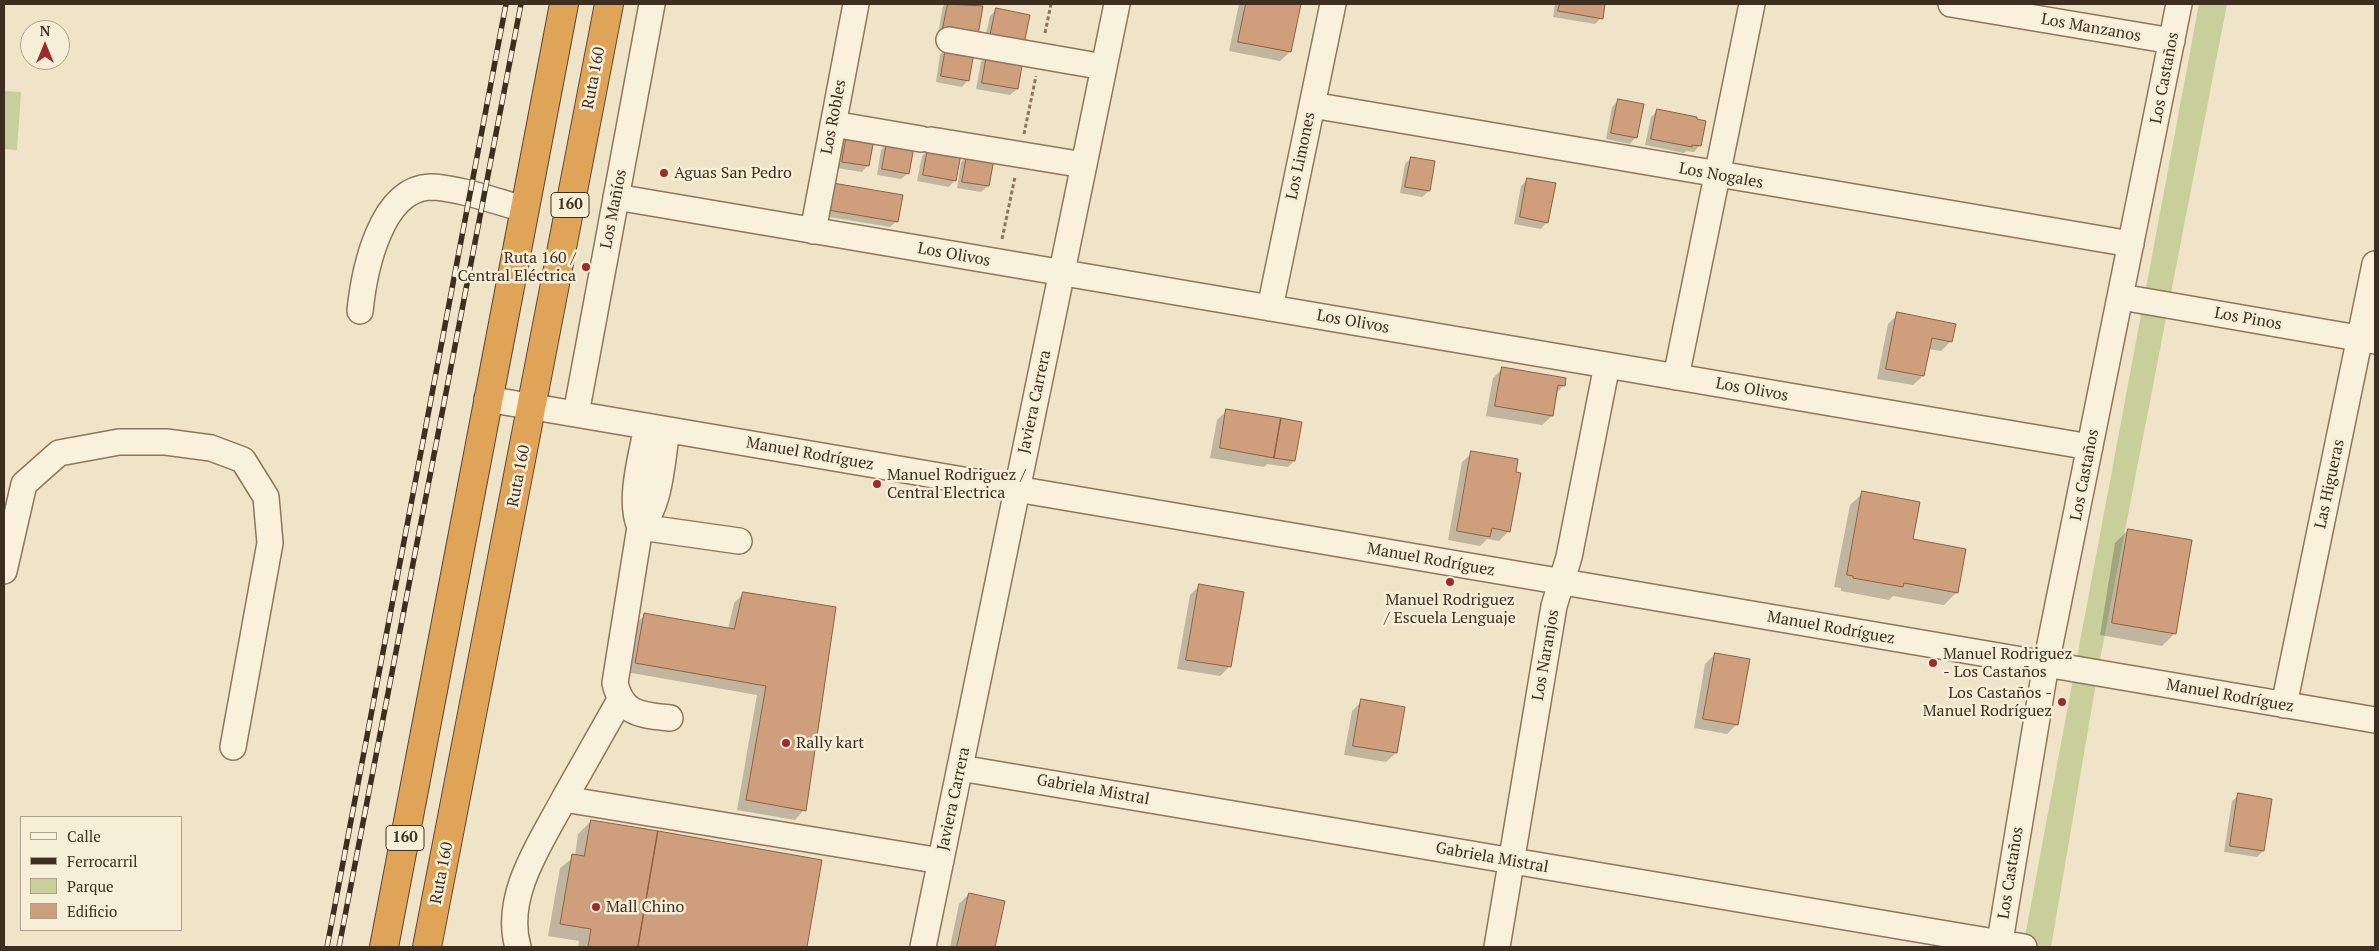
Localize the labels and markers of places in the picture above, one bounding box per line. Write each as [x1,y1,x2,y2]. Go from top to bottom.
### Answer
place label: Aguas San Pedro [674,163,792,183]
marker: Aguas San Pedro [658,167,670,179]
place label: Ruta 160 / Central Eléctrica [458,248,576,286]
marker: Ruta 160 / Central Eléctrica [580,261,592,273]
place label: Manuel Rodriguez / Central Electrica [887,465,1026,503]
marker: Manuel Rodriguez / Central Electrica [871,478,883,490]
marker: Manuel Rodriguez / Escuela Lenguaje [1444,576,1456,588]
place label: Manuel Rodriguez / Escuela Lenguaje [1384,590,1516,628]
place label: Manuel Rodriguez - Los Castaños [1943,644,2072,682]
marker: Manuel Rodriguez - Los Castaños [1927,657,1939,669]
place label: Los Castaños - Manuel Rodríguez [1923,683,2052,721]
marker: Los Castaños - Manuel Rodríguez [2056,696,2068,708]
place label: Rally kart [796,733,864,753]
marker: Rally kart [780,737,792,749]
place label: Mall Chino [606,897,684,917]
marker: Mall Chino [590,901,602,913]

